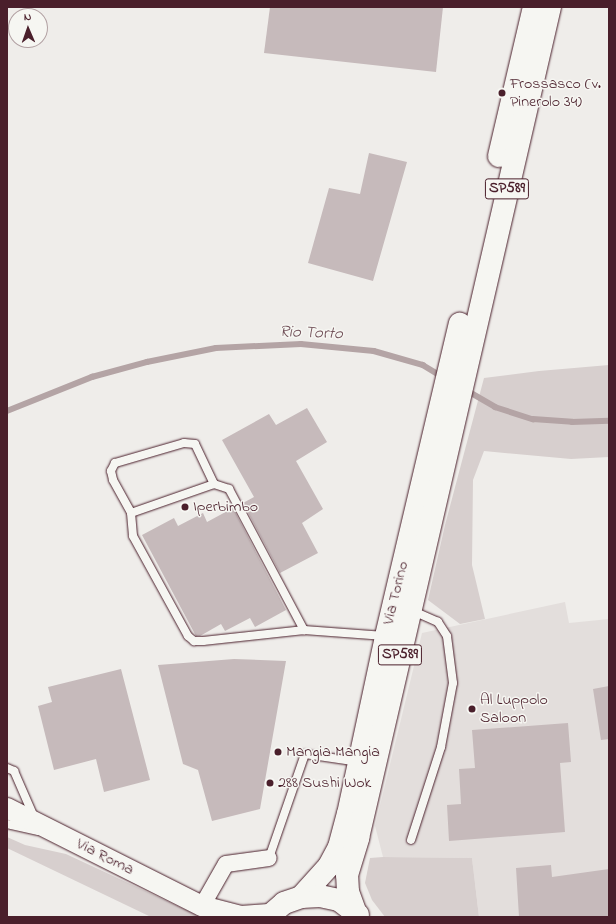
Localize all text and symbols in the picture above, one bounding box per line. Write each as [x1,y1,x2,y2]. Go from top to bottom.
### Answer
north arrow [8,8,48,48]
text: N [24,9,32,25]
place label: Frossasco (v. Pinerolo 34) [510,74,601,112]
marker: Frossasco (v. Pinerolo 34) [497,88,507,98]
road number: SP589 [484,176,530,202]
water label: Rio Torto [279,322,343,344]
place label: Iperbimbo [193,497,258,517]
marker: Iperbimbo [180,502,190,512]
street label: Via Torino [379,559,413,627]
road number: SP589 [377,642,423,668]
place label: Al Luppolo Saloon [480,690,548,728]
marker: Al Luppolo Saloon [467,704,477,714]
place label: Mangia Mangia [286,742,380,762]
marker: Mangia Mangia [273,747,283,757]
place label: 288 Sushi Wok [278,773,371,793]
marker: 288 Sushi Wok [265,778,275,788]
street label: Via Roma [73,834,137,880]

